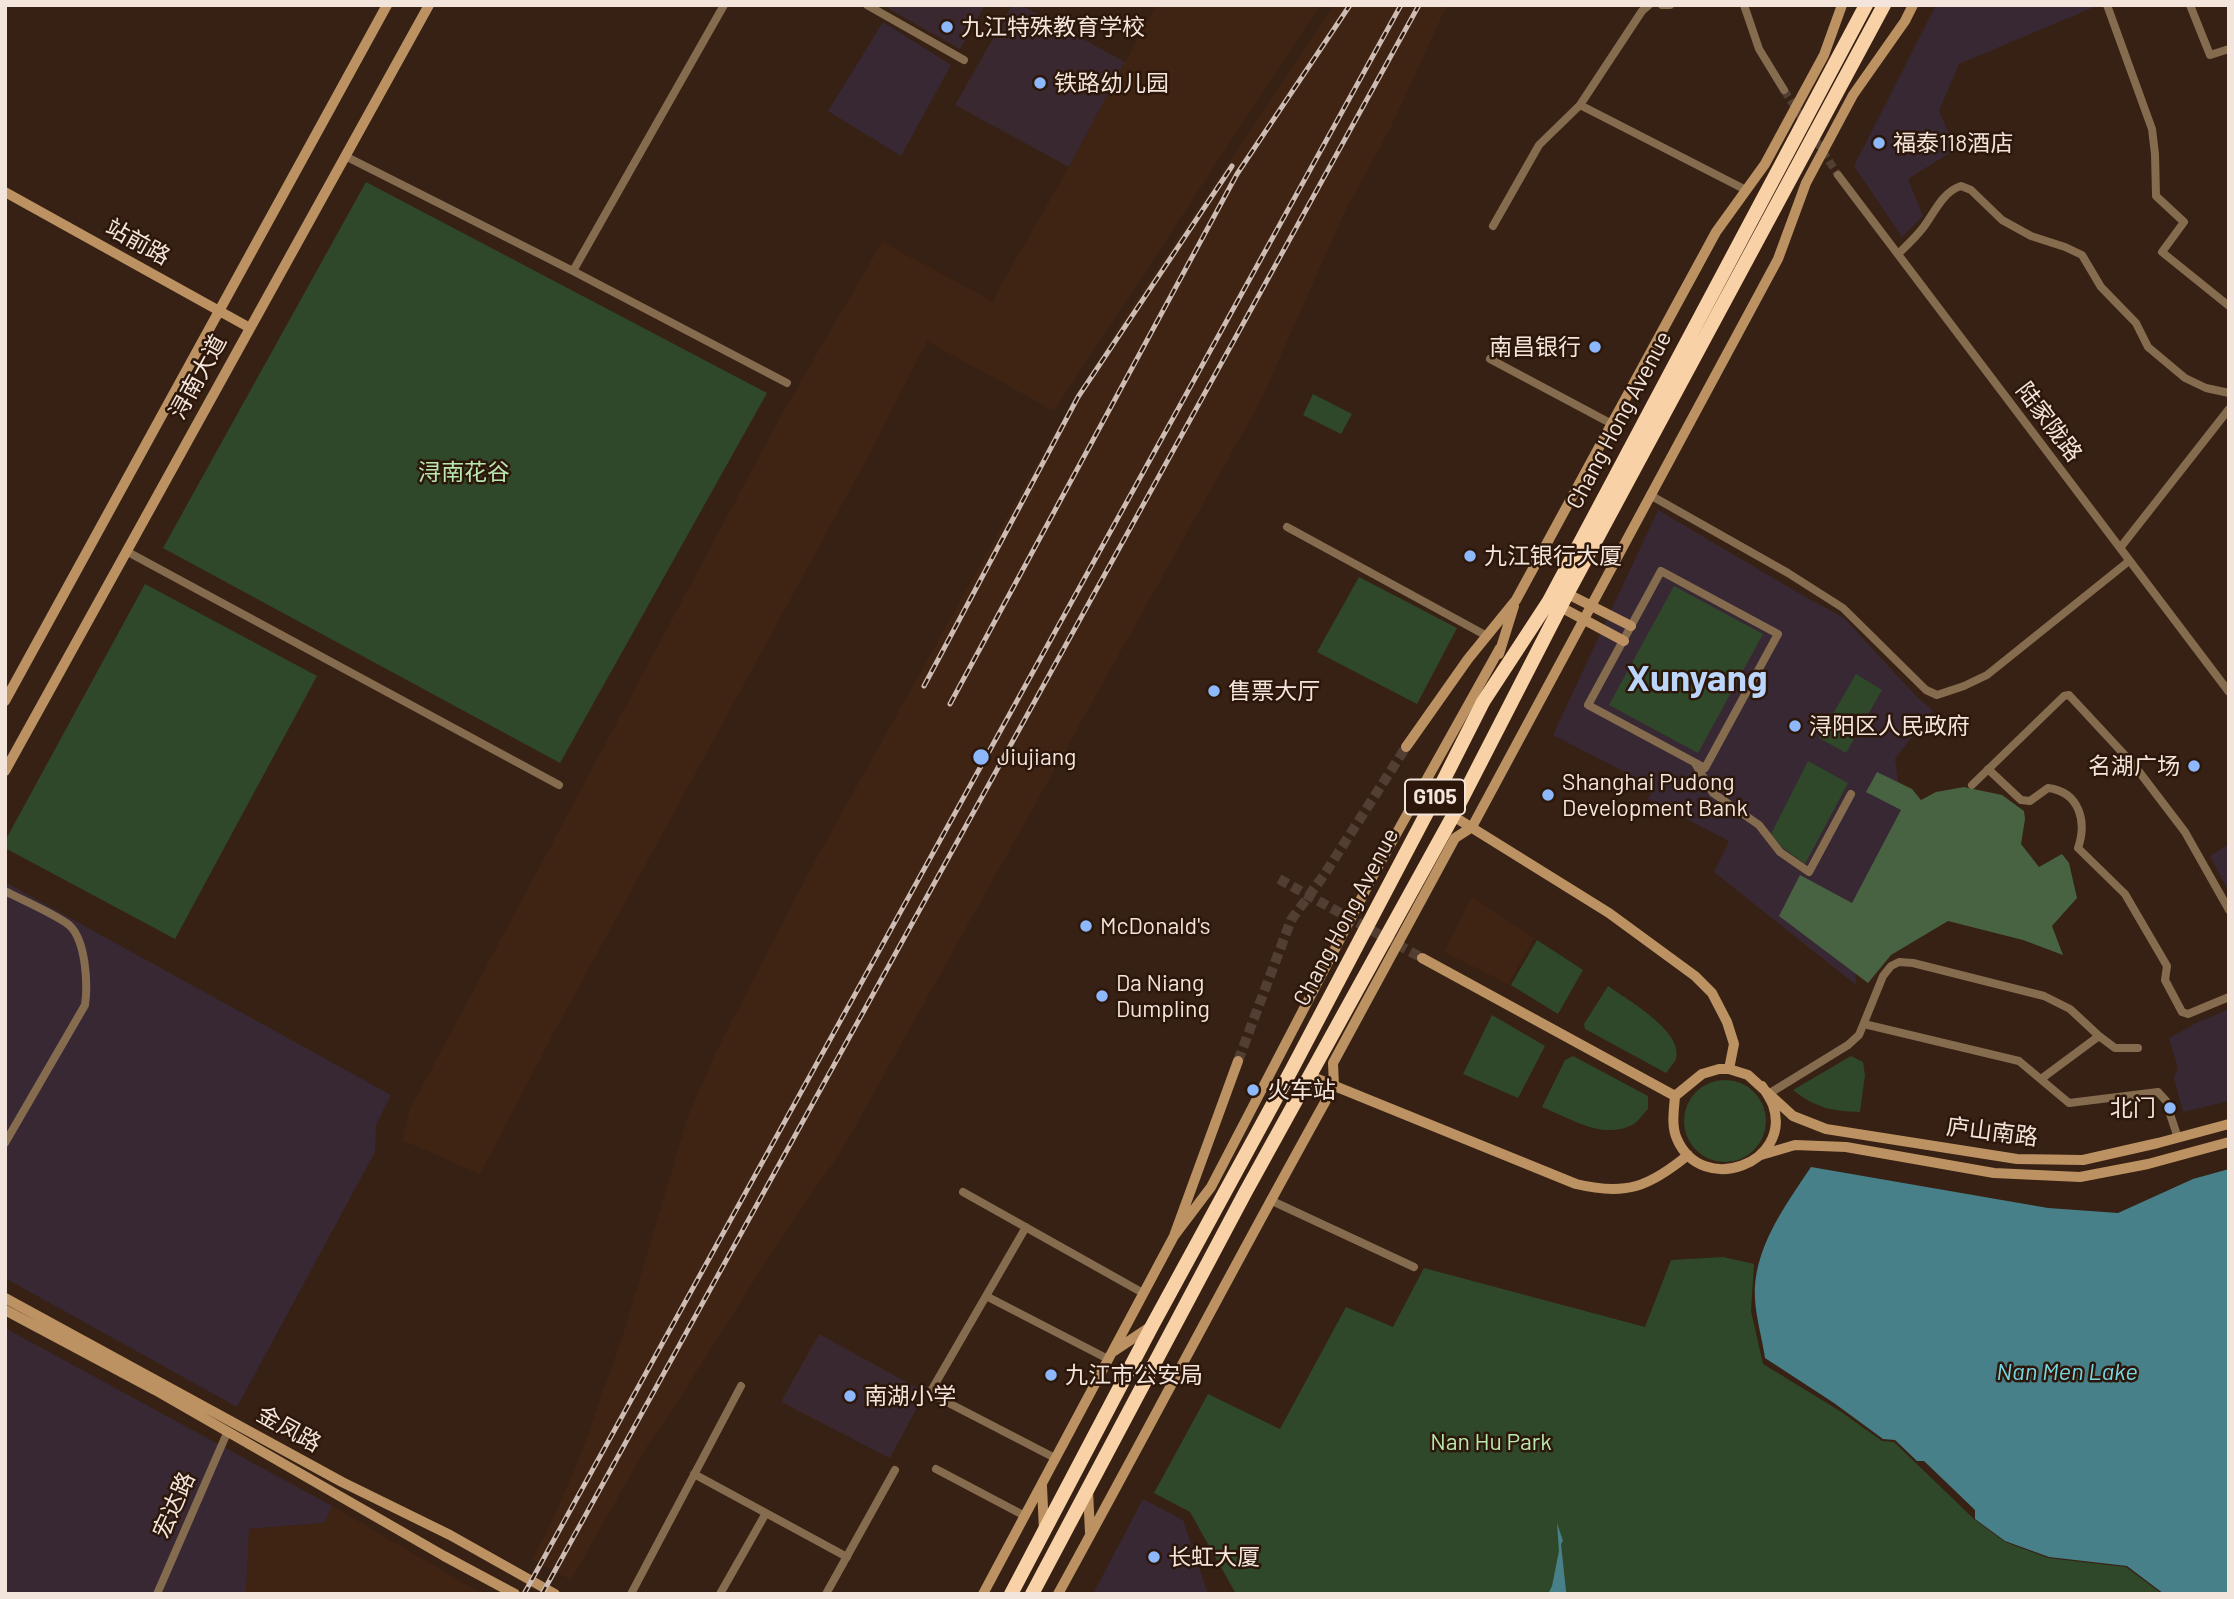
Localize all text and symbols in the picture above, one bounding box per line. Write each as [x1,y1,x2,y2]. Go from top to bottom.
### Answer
place label: 九江特殊教育学校 [961,13,1145,41]
marker: 九江特殊教育学校 [939,19,955,35]
place label: 铁路幼儿园 [1054,69,1169,97]
marker: 铁路幼儿园 [1032,75,1048,91]
place label: 福泰118酒店 [1893,129,2013,157]
marker: 福泰118酒店 [1871,135,1887,151]
street label: 站前路 [101,213,175,271]
street label: Chang Hong Avenue [1560,326,1678,514]
street label: 浔南大道 [164,330,232,424]
place label: 南昌银行 [1489,333,1581,361]
marker: 南昌银行 [1587,339,1603,355]
street label: 陆家陇路 [2010,377,2088,467]
park label: 浔南花谷 [418,458,510,486]
place label: 九江银行大厦 [1484,542,1622,570]
marker: 九江银行大厦 [1462,548,1478,564]
district label: Xunyang [1627,657,1767,701]
place label: 售票大厅 [1228,677,1320,705]
marker: 售票大厅 [1206,683,1222,699]
place label: 浔阳区人民政府 [1809,712,1970,740]
marker: 浔阳区人民政府 [1787,718,1803,734]
place label: Jiujiang [997,743,1076,771]
marker: Jiujiang [971,747,991,767]
place label: 名湖广场 [2088,752,2180,780]
marker: 名湖广场 [2186,758,2202,774]
place label: Shanghai Pudong Development Bank [1562,768,1748,822]
road number: G105 [1405,780,1465,814]
marker: Shanghai Pudong Development Bank [1540,787,1556,803]
street label: Chang Hong Avenue [1287,823,1405,1011]
place label: McDonald's [1100,912,1211,940]
marker: McDonald's [1078,918,1094,934]
place label: Da Niang Dumpling [1116,969,1210,1023]
marker: Da Niang Dumpling [1094,988,1110,1004]
place label: 火车站 [1267,1076,1336,1104]
marker: 火车站 [1245,1082,1261,1098]
place label: 北门 [2110,1094,2156,1122]
marker: 北门 [2162,1100,2178,1116]
street label: 庐山南路 [1945,1113,2039,1151]
water label: Nan Men Lake [1996,1358,2138,1386]
place label: 九江市公安局 [1065,1361,1203,1389]
marker: 九江市公安局 [1043,1367,1059,1383]
place label: 南湖小学 [864,1382,956,1410]
marker: 南湖小学 [842,1388,858,1404]
street label: 金凤路 [252,1400,326,1458]
park label: Nan Hu Park [1430,1428,1552,1456]
street label: 宏达路 [147,1468,201,1542]
place label: 长虹大厦 [1168,1543,1260,1571]
marker: 长虹大厦 [1146,1549,1162,1565]

